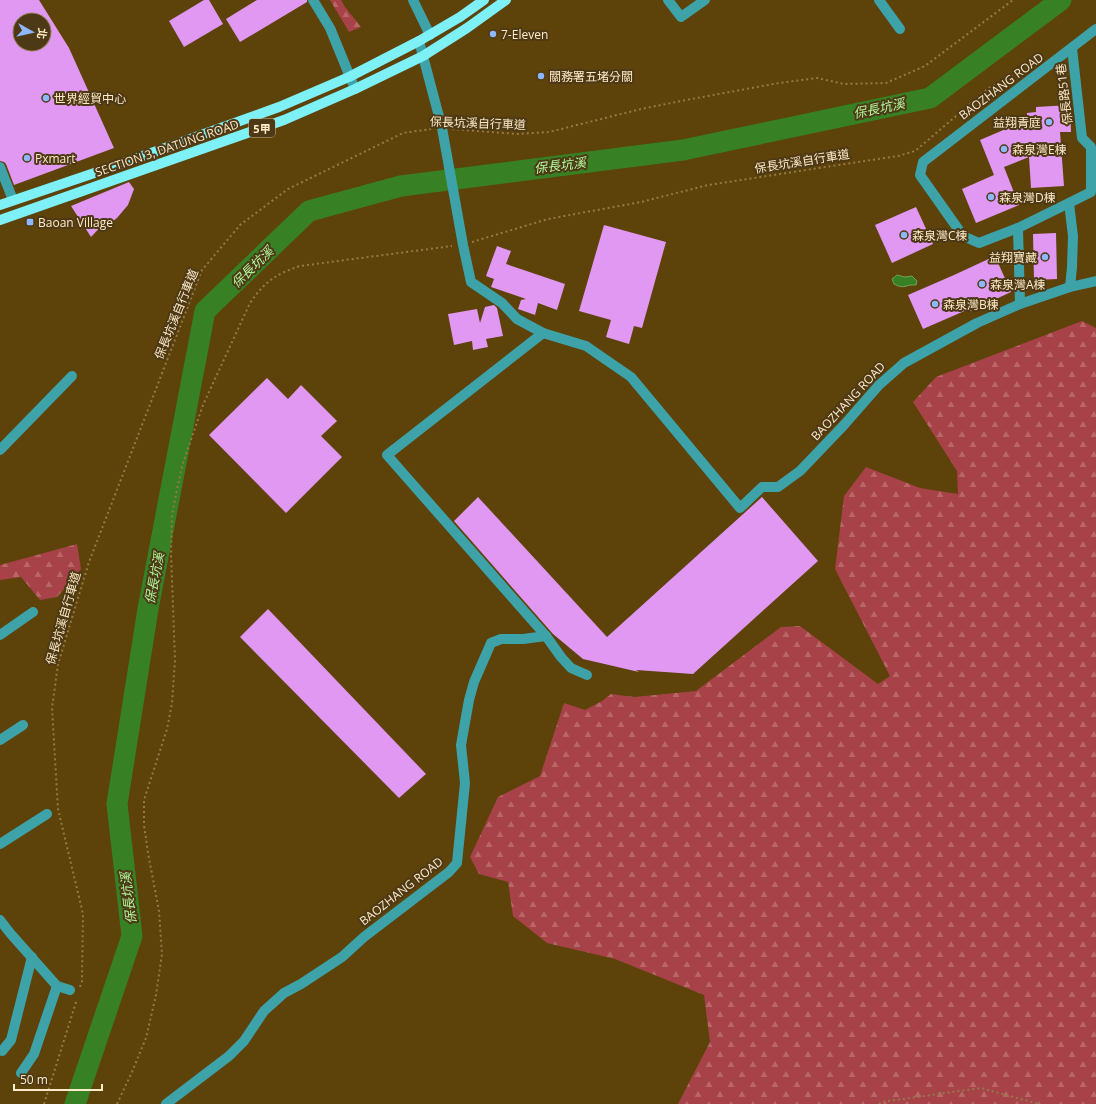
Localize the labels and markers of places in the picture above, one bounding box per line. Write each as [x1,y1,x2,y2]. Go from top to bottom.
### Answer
place label: 7-Eleven [501,26,548,43]
marker: 7-Eleven [488,29,498,39]
place label: 關務署五堵分關 [549,68,633,85]
marker: 關務署五堵分關 [536,71,546,81]
place label: 世界經貿中心 [54,90,126,107]
marker: 世界經貿中心 [41,93,51,103]
place label: 益翔青庭 [993,114,1041,131]
marker: 益翔青庭 [1044,117,1054,127]
place label: 森泉灣E棟 [1012,141,1067,158]
marker: 森泉灣E棟 [999,144,1009,154]
place label: Pxmart [35,150,75,167]
marker: Pxmart [22,153,32,163]
place label: 森泉灣D棟 [999,189,1056,206]
marker: 森泉灣D棟 [986,192,996,202]
place label: Baoan Village [38,214,113,231]
marker: Baoan Village [25,217,35,227]
place label: 森泉灣C棟 [912,227,968,244]
marker: 森泉灣C棟 [899,230,909,240]
place label: 益翔寶藏 [989,249,1037,266]
marker: 益翔寶藏 [1040,252,1050,262]
place label: 森泉灣A棟 [990,276,1046,293]
marker: 森泉灣A棟 [977,279,987,289]
place label: 森泉灣B棟 [943,296,999,313]
marker: 森泉灣B棟 [930,299,940,309]

